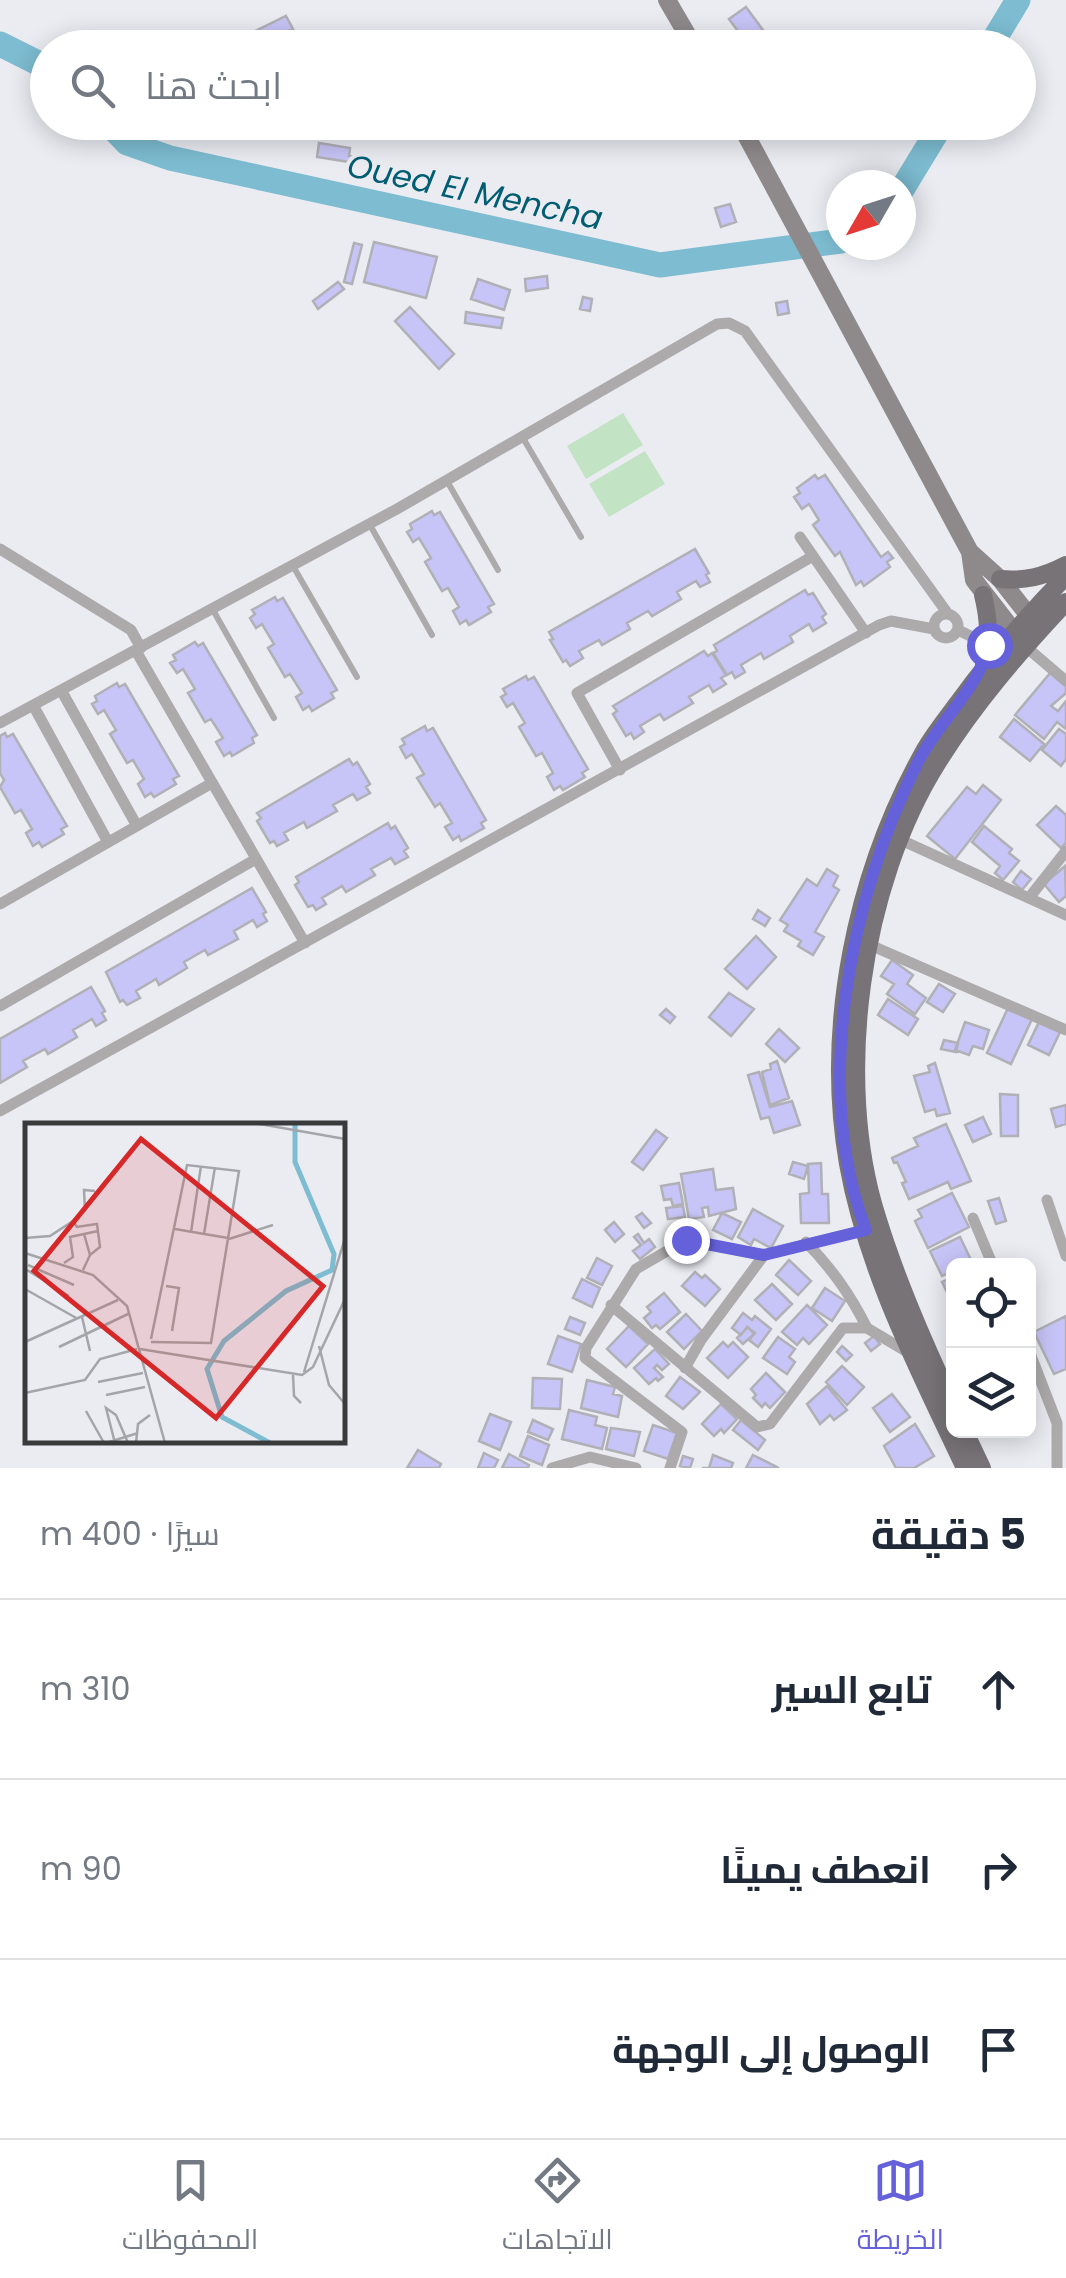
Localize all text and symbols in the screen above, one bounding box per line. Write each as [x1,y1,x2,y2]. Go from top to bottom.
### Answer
search box [30,30,1036,140]
icon: search [65,58,120,113]
text: ابحث هنا [145,59,282,112]
water label: Oued El Mencha [343,142,607,241]
north arrow [826,170,916,260]
route start [967,623,1013,669]
inset map [25,1123,345,1443]
route end [664,1218,710,1264]
map controls [946,1258,1036,1438]
button: locate [946,1258,1036,1348]
button: layers [946,1348,1036,1438]
text: 5 دقيقة [871,1505,1026,1564]
text: سيرًا · 400 m [40,1511,220,1556]
icon: ahead [971,1662,1026,1717]
text: تابع السير [772,1663,931,1716]
text: 310 m [40,1666,131,1711]
icon: right [971,1842,1026,1897]
text: انعطف يمينًا [720,1843,931,1896]
text: 90 m [40,1846,122,1891]
icon: arrive [971,2022,1026,2077]
text: الوصول إلى الوجهة [612,2023,931,2076]
tab: المحفوظات [122,2153,258,2265]
tab: الاتجاهات [502,2153,613,2265]
tab: الخريطة [857,2153,944,2265]

